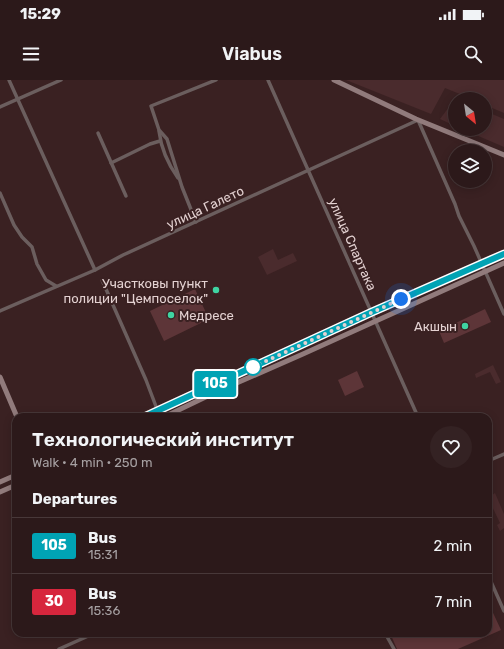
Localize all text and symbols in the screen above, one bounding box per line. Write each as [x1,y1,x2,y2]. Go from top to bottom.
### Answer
text: 15:29 [20,5,61,23]
icon: menu [20,43,42,65]
text: Viabus [222,43,282,65]
icon: search [462,43,484,65]
north arrow [448,92,492,136]
map controls [448,92,492,188]
button: layers [448,144,492,188]
street label: улица Галето [164,183,246,232]
street label: улица Спартака [325,196,380,293]
place label: Участковы пункт полиции "Цемпоселок" [64,276,208,306]
marker: Участковы пункт полиции "Цемпоселок" [211,285,221,295]
your location [391,289,411,309]
place label: Медресе [179,308,234,323]
marker: Медресе [166,310,176,320]
place label: Акшын [414,319,457,334]
marker: Акшын [460,321,470,331]
unlabelled marker [244,358,262,376]
line badge: 105 [192,371,238,397]
text: 105 [202,375,228,392]
button: heart [430,426,472,468]
text: Технологический институт [32,428,294,451]
text: Walk · 4 min · 250 m [32,455,153,470]
text: Departures [32,490,117,508]
text: Bus [88,529,116,547]
text: 105 [41,537,67,554]
text: 2 min [433,537,472,555]
text: 15:31 [88,547,118,562]
text: Bus [88,585,116,603]
text: 30 [45,593,63,610]
text: 7 min [435,593,472,611]
text: 15:36 [88,603,120,618]

